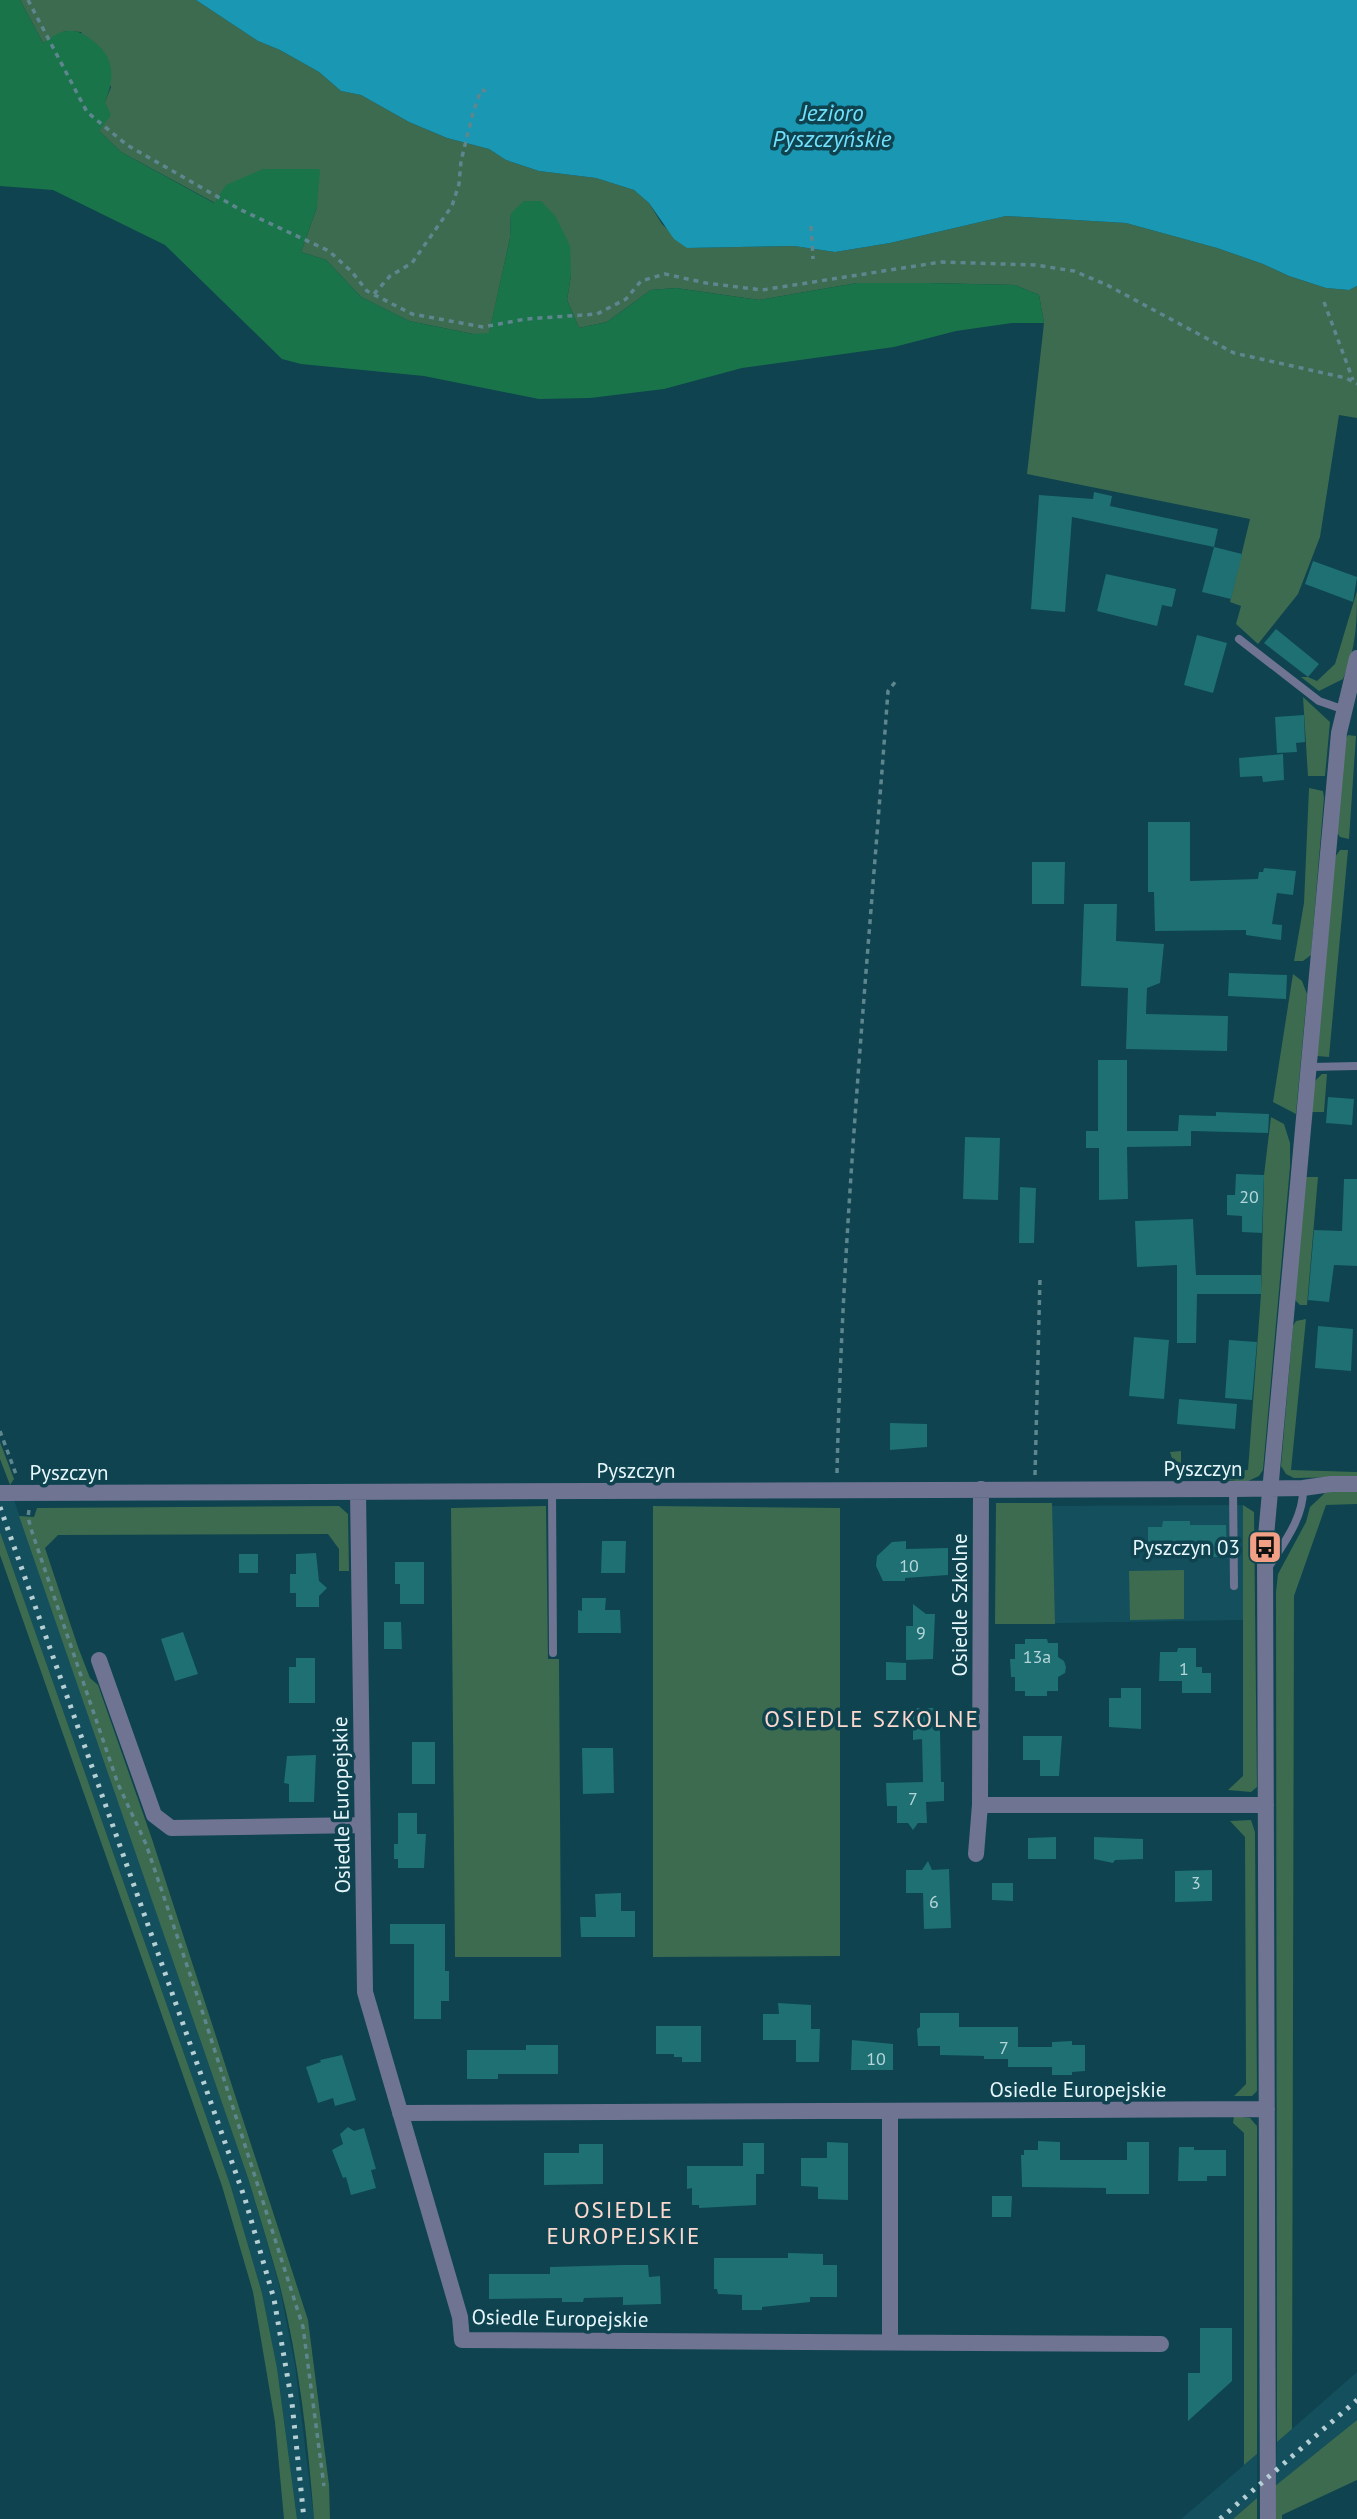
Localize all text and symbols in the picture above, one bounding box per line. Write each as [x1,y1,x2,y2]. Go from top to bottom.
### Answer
water label: Jezioro Pyszczyńskie [773,98,892,153]
house number: 20 [1239,1185,1259,1208]
street label: Pyszczyn [1163,1455,1243,1482]
street label: Pyszczyn [596,1457,676,1484]
street label: Pyszczyn [29,1459,109,1486]
bus stop icon: Pyszczyn 03 [1246,1528,1284,1566]
street label: Osiedle Szkolne [946,1533,973,1677]
place label: Pyszczyn 03 [1133,1534,1240,1561]
house number: 10 [899,1554,919,1577]
house number: 9 [916,1621,926,1644]
house number: 13a [1023,1645,1051,1668]
house number: 1 [1179,1657,1189,1680]
district label: OSIEDLE SZKOLNE [764,1704,980,1733]
street label: Osiedle Europejskie [326,1716,356,1894]
house number: 7 [908,1787,918,1810]
house number: 3 [1191,1871,1201,1894]
house number: 6 [929,1890,939,1913]
house number: 7 [999,2036,1009,2059]
house number: 10 [866,2047,886,2070]
street label: Osiedle Europejskie [989,2076,1167,2103]
district label: OSIEDLE EUROPEJSKIE [547,2195,701,2250]
street label: Osiedle Europejskie [471,2303,649,2333]

